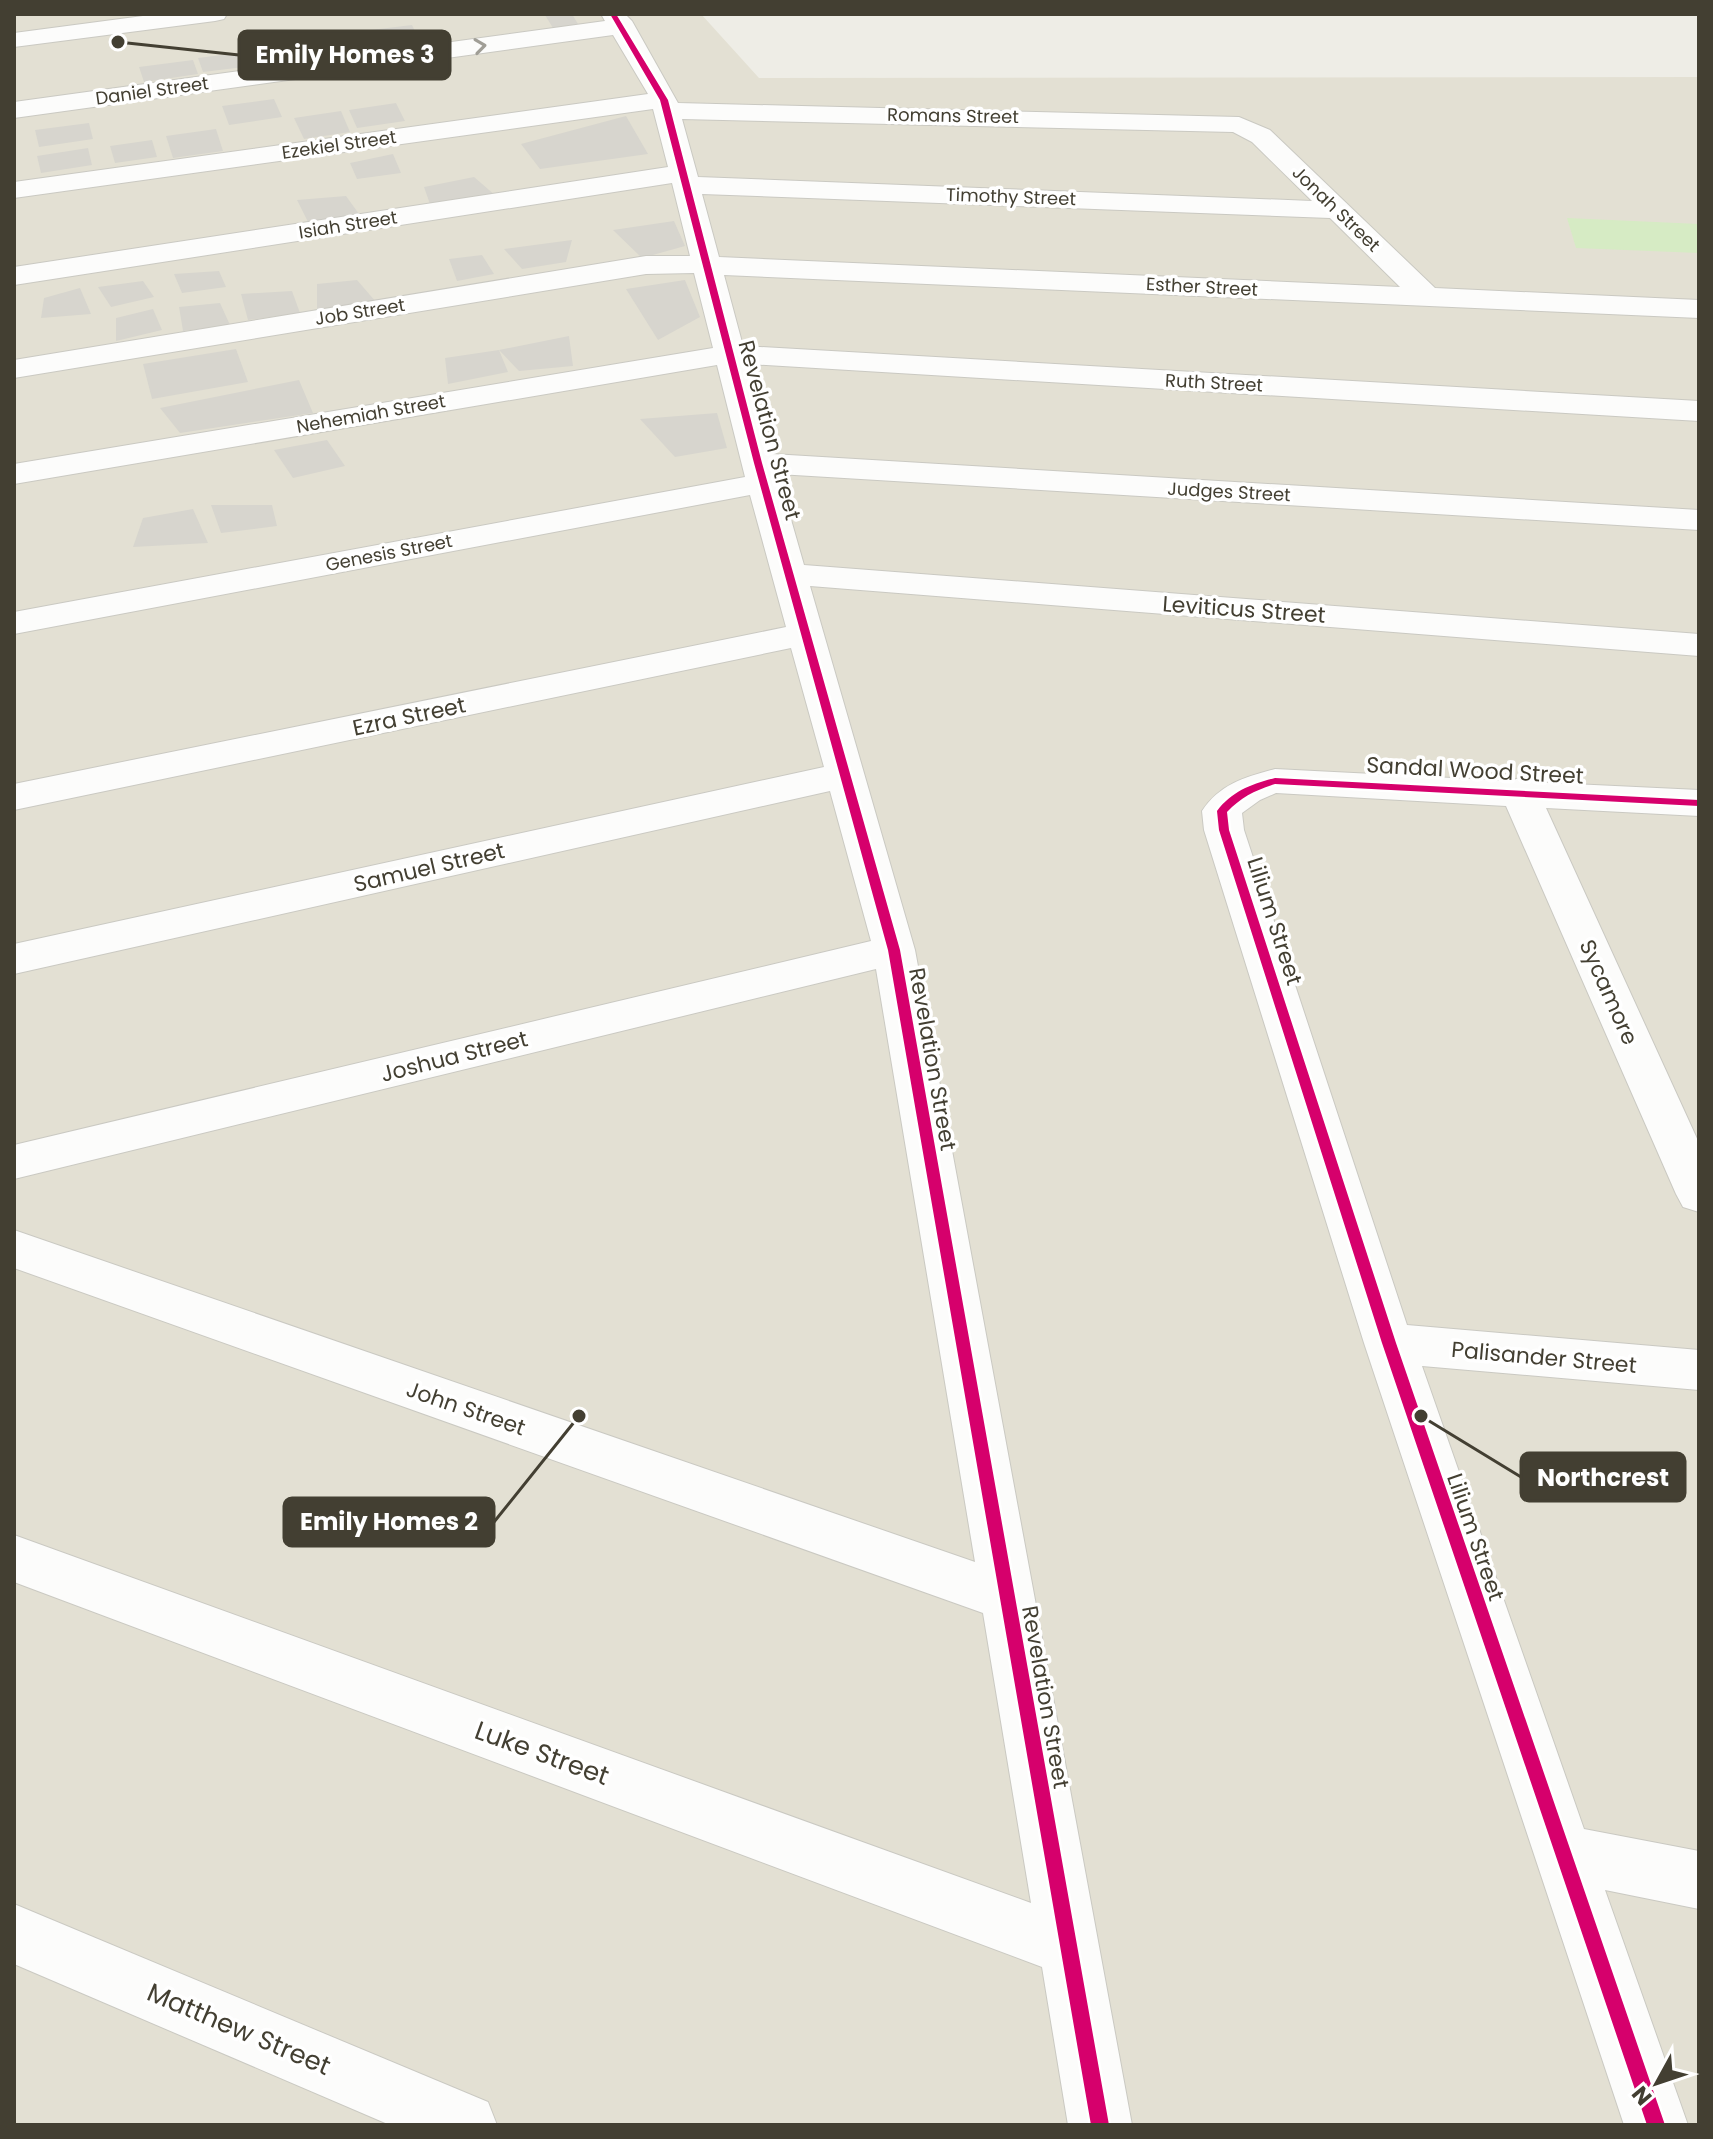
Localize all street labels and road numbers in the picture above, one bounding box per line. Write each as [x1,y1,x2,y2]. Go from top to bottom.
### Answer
street label: Daniel Street [94,70,210,111]
street label: Romans Street [887,102,1019,129]
street label: Ezekiel Street [280,124,398,165]
street label: Jonah Street [1287,160,1386,257]
street label: Timothy Street [946,182,1076,211]
street label: Isiah Street [297,204,399,245]
street label: Esther Street [1145,271,1259,302]
street label: Job Street [313,292,407,331]
street label: Revelation Street [731,337,808,524]
street label: Ruth Street [1164,367,1264,398]
street label: Nehemiah Street [295,388,447,439]
street label: Judges Street [1167,476,1291,507]
street label: Genesis Street [323,528,454,577]
street label: Leviticus Street [1161,588,1327,631]
street label: Ezra Street [350,689,468,744]
street label: Sandal Wood Street [1365,749,1584,792]
street label: Samuel Street [351,835,508,900]
street label: Lilium Street [1239,853,1310,989]
street label: Sycamore [1572,935,1646,1050]
street label: Revelation Street [901,965,964,1153]
street label: Joshua Street [377,1023,531,1090]
street label: Palisander Street [1450,1334,1638,1381]
street label: John Street [402,1374,530,1443]
street label: Lilium Street [1439,1469,1512,1605]
street label: Revelation Street [1014,1603,1077,1791]
street label: Luke Street [470,1712,614,1794]
street label: Matthew Street [142,1974,336,2084]

